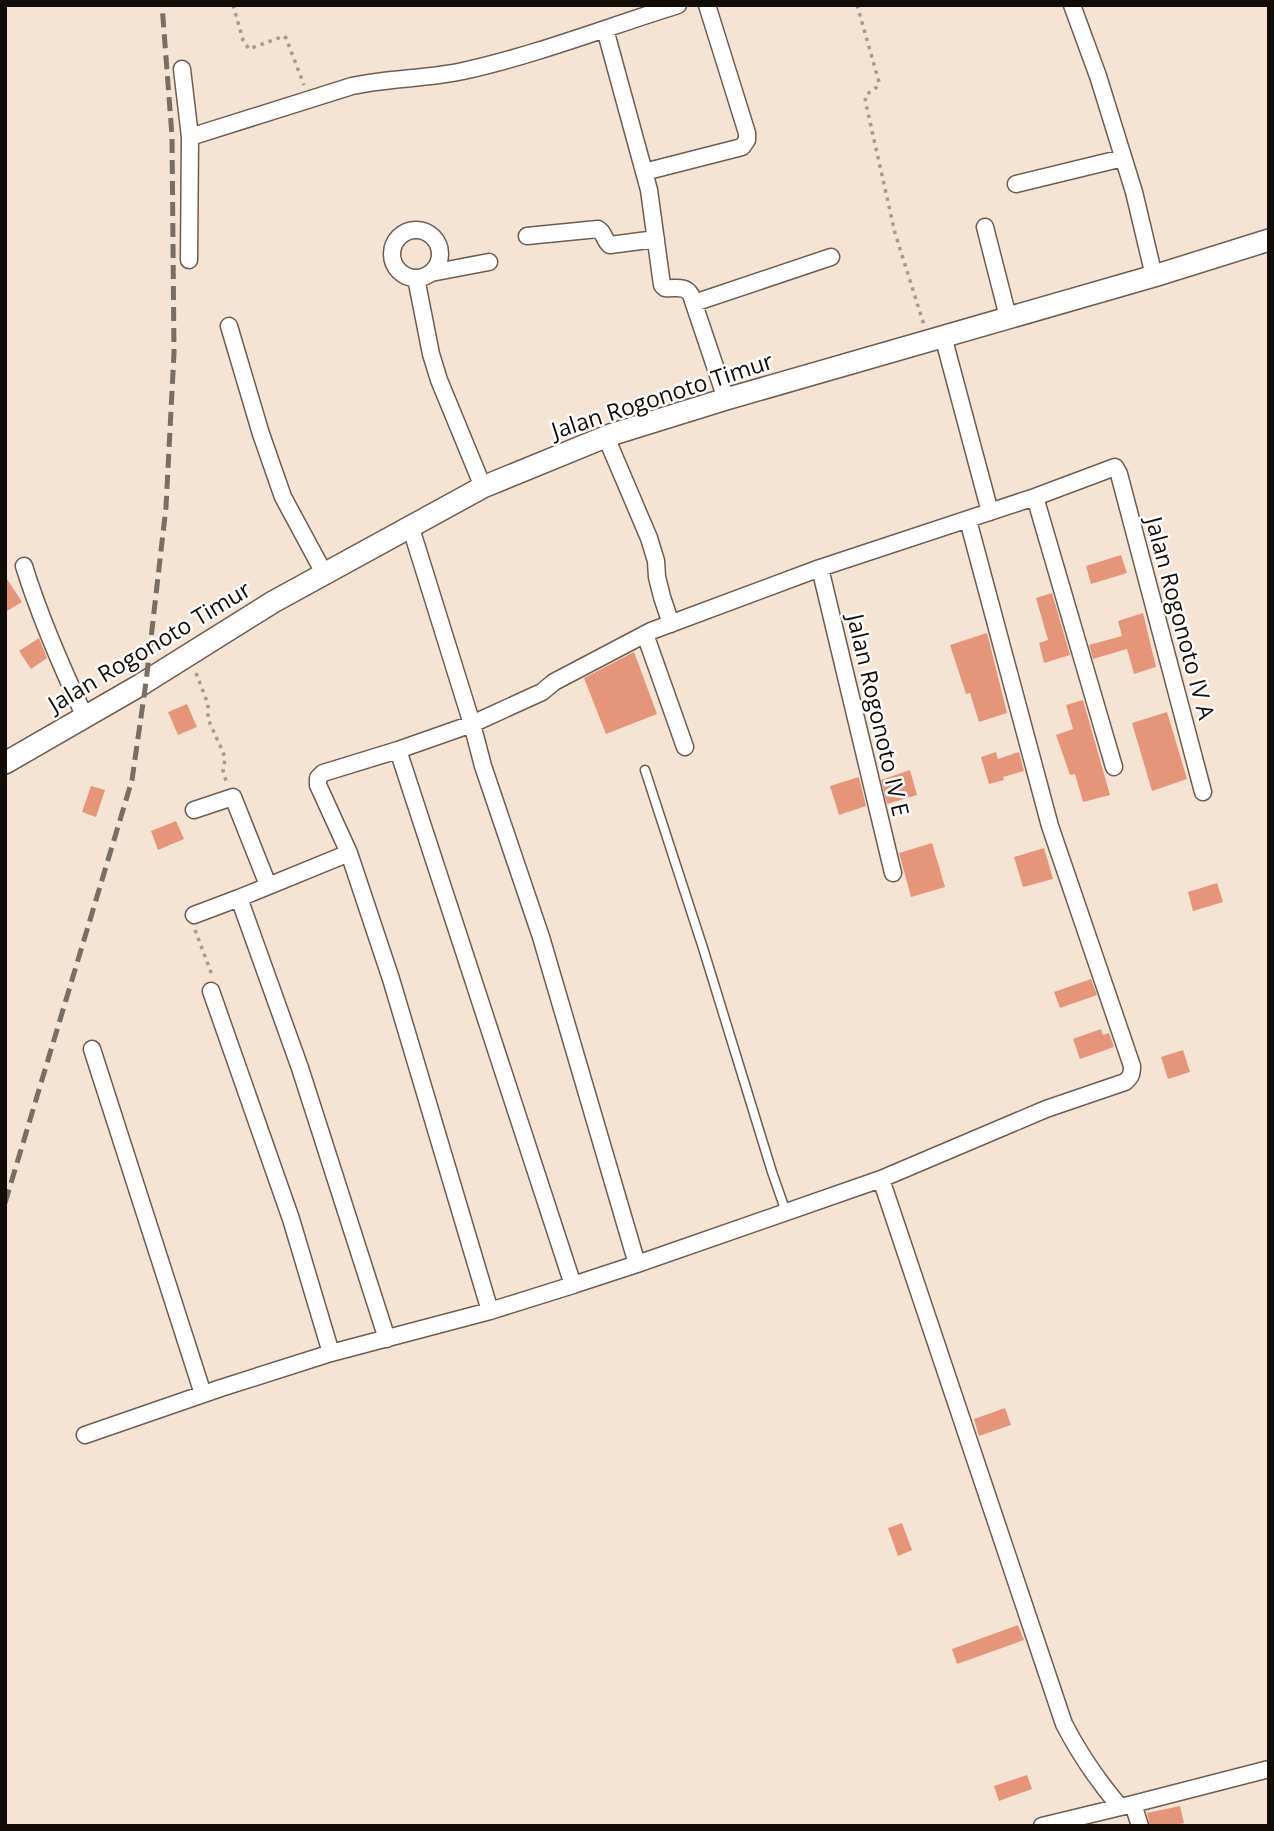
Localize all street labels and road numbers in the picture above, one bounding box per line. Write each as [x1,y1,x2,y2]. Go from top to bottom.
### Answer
street label: Jalan Rogonoto Timur [545,344,777,447]
street label: Jalan Rogonoto IV A [1138,511,1224,723]
street label: Jalan Rogonoto Timur [40,572,257,720]
street label: Jalan Rogonoto IV E [840,609,918,819]

